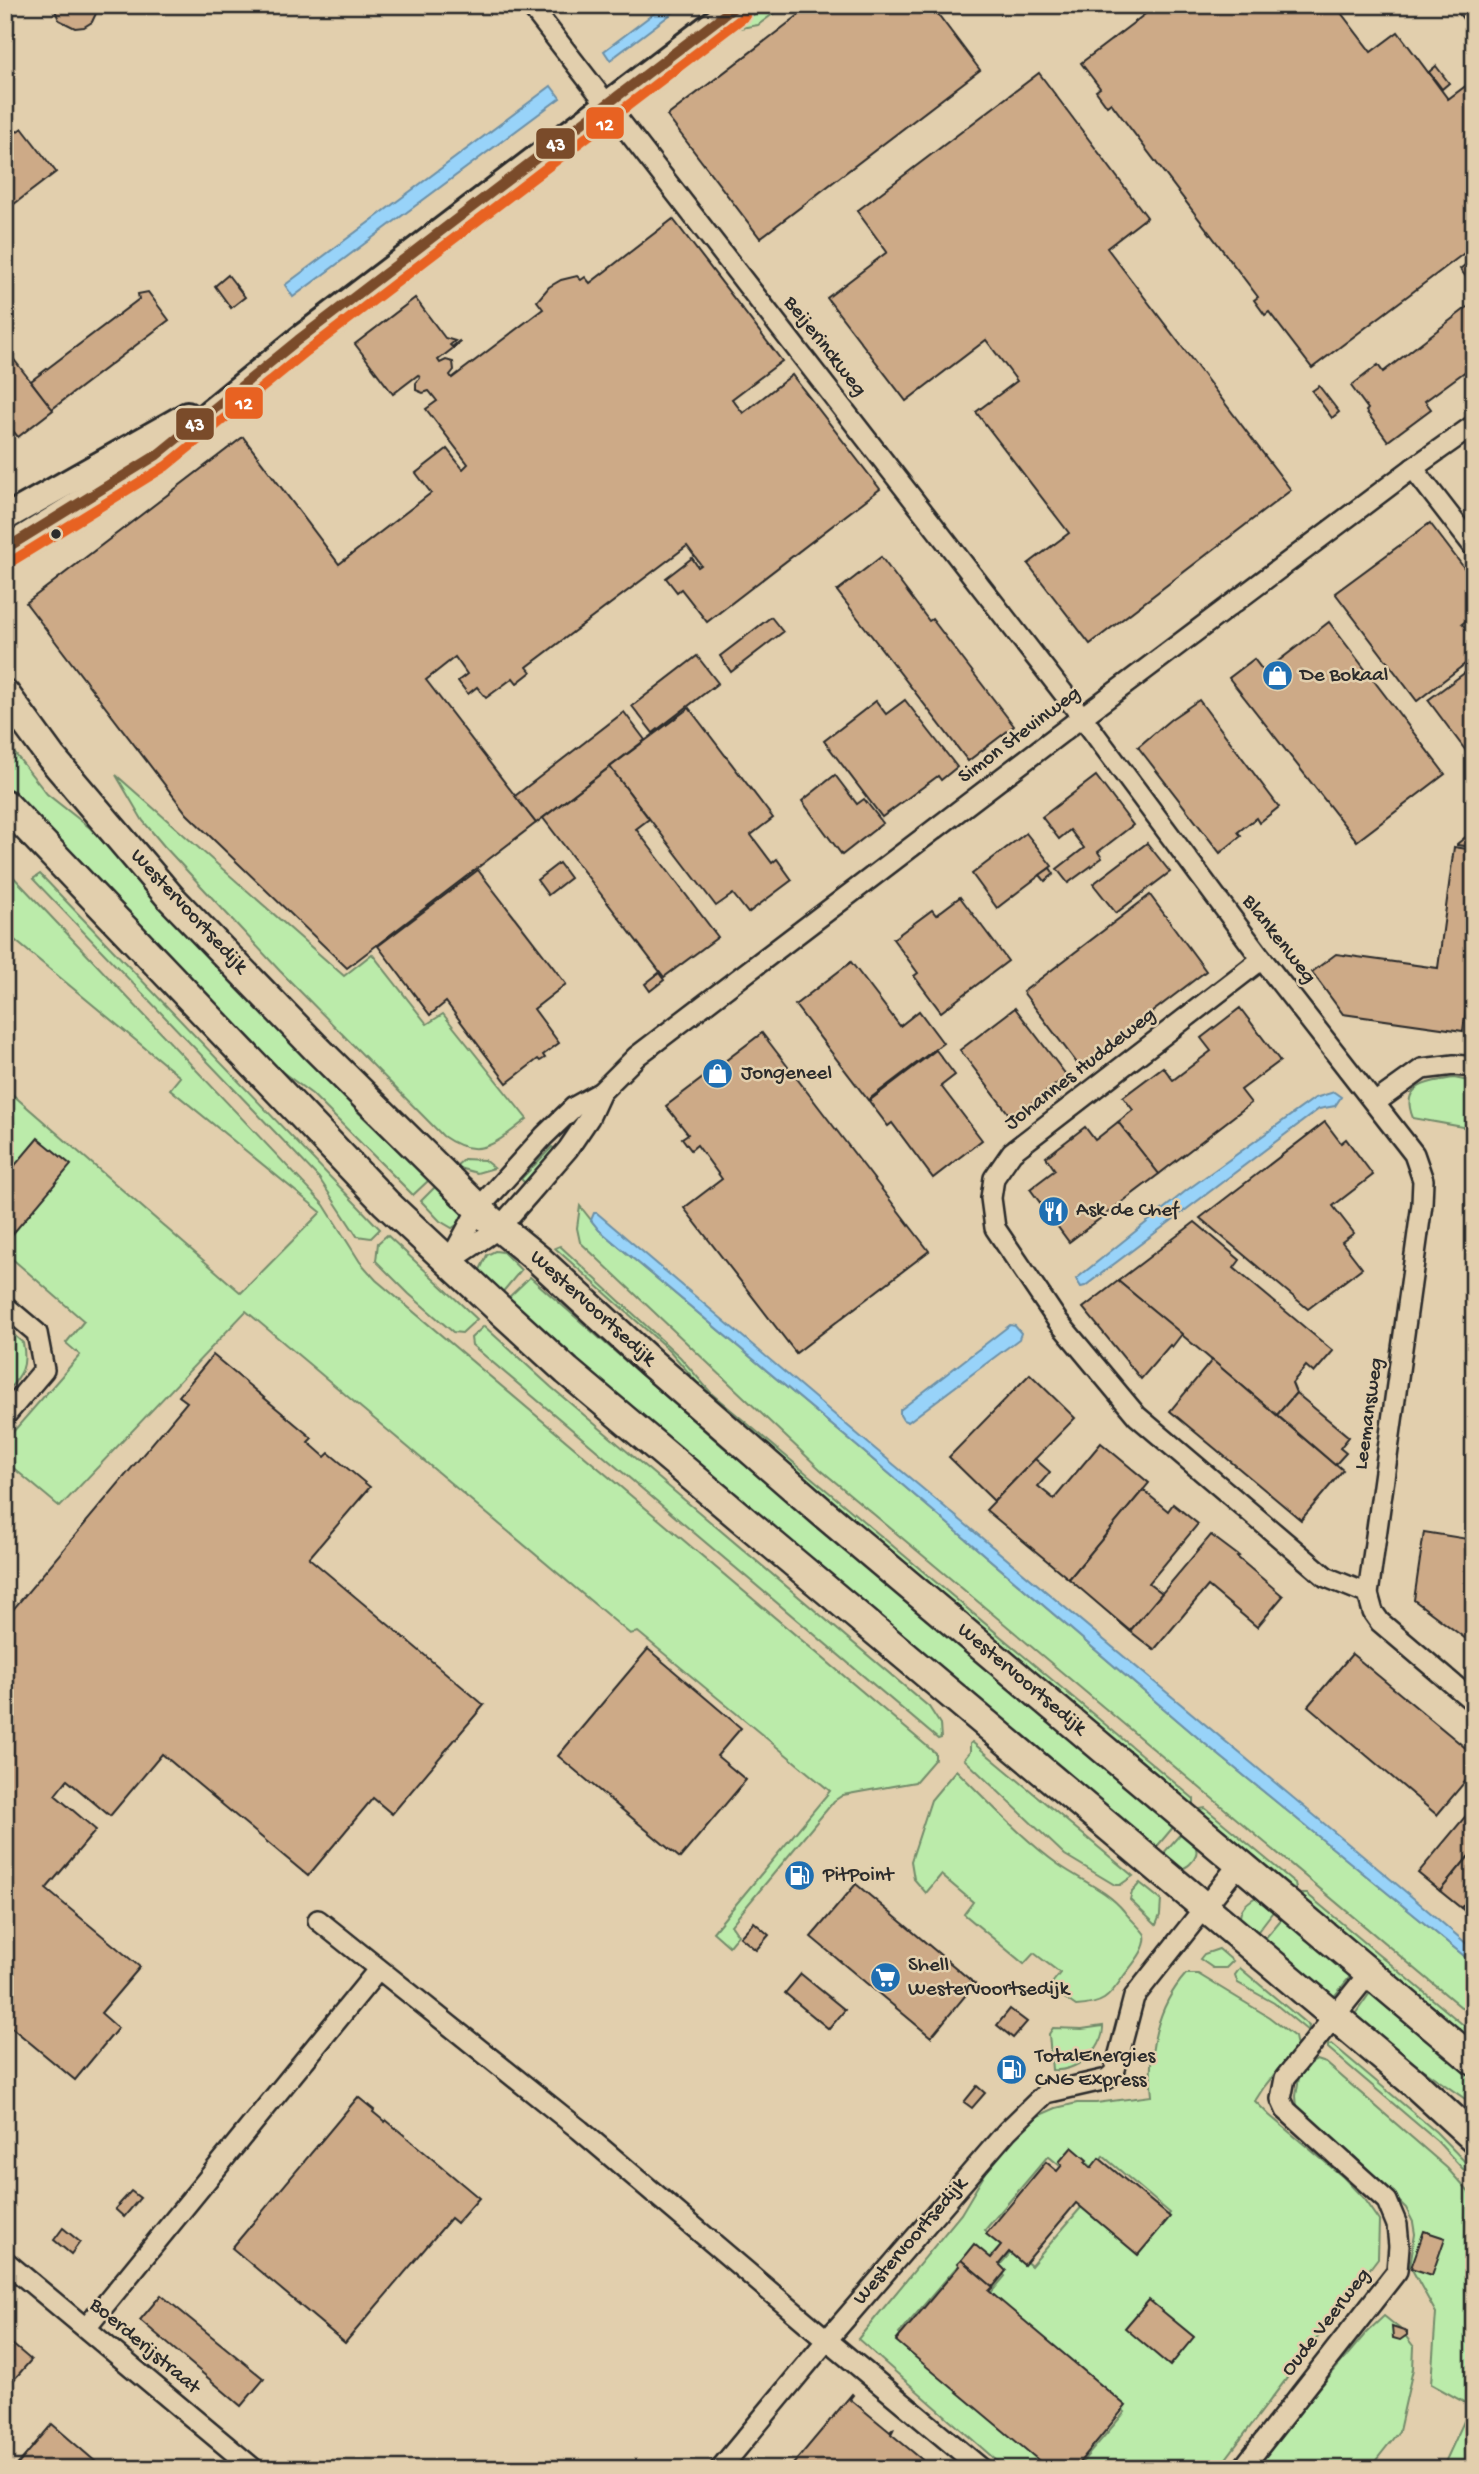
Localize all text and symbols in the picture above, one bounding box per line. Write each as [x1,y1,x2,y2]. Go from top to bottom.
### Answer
line badge: 12 [585,106,625,140]
text: 12 [596,115,614,138]
line badge: 43 [535,127,576,160]
text: 43 [546,135,566,158]
street label: Beijerinckweg [776,291,871,402]
line badge: 12 [224,386,264,420]
text: 12 [235,394,253,417]
line badge: 43 [175,407,215,441]
text: 43 [185,415,205,438]
unlabelled marker [49,527,63,541]
shop icon: De Bokaal [1260,659,1294,693]
place label: De Bokaal [1298,664,1388,689]
street label: Simon Stevinweg [954,682,1086,790]
street label: Westervoortsedijk [124,845,254,981]
street label: Blankenweg [1235,890,1321,990]
street label: Johannes Huddeweg [1000,1003,1162,1137]
shop icon: Jongeneel [701,1057,735,1091]
place label: Jongeneel [741,1062,832,1087]
restaurant icon: Ask de Chef [1036,1194,1070,1228]
place label: Ask de Chef [1076,1199,1180,1224]
street label: Westervoortsedijk [524,1246,662,1374]
street label: Leemansweg [1350,1356,1390,1472]
street label: Westervoortsedijk [951,1619,1093,1743]
fuel station icon: PitPoint [783,1859,817,1893]
place label: PitPoint [822,1864,896,1889]
place label: Shell Westervoortsedijk [908,1954,1072,2003]
supermarket icon: Shell Westervoortsedijk [868,1961,902,1995]
place label: TotalEnergies CNG Express [1034,2045,1157,2094]
fuel station icon: TotalEnergies CNG Express [995,2052,1029,2086]
street label: Westervoortsedijk [849,2171,975,2311]
street label: Oude Veerweg [1277,2264,1377,2382]
street label: Boerderijstraat [83,2293,206,2402]

